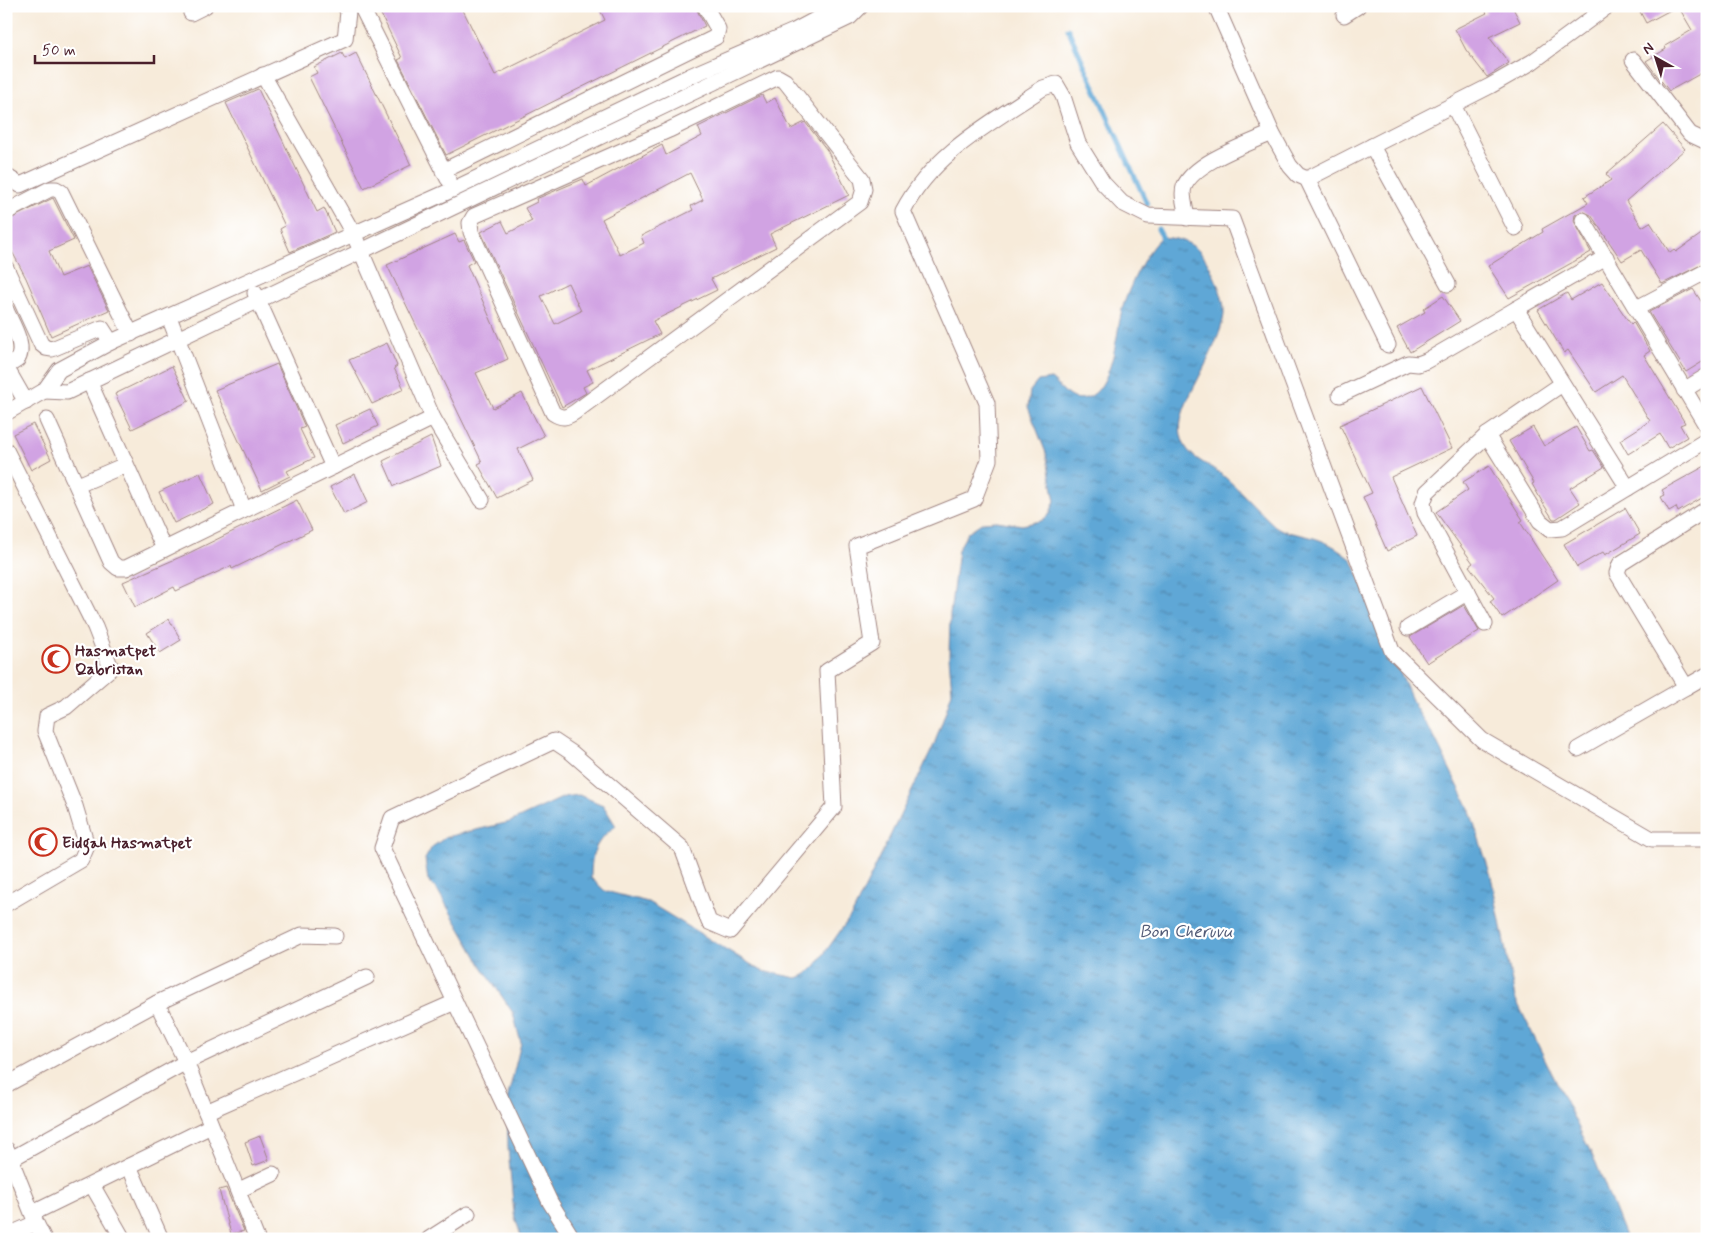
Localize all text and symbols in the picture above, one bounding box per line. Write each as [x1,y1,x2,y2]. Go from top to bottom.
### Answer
scale bar [35,32,154,64]
north arrow [1630,32,1680,82]
text: N [1639,39,1658,59]
text: 50 m [42,41,76,61]
place label: Hasmatpet Qabristan [75,641,157,680]
mosque icon: Hasmatpet Qabristan [41,644,71,674]
mosque icon: Eidgah Hasmatpet [28,827,58,857]
place label: Eidgah Hasmatpet [62,833,193,856]
water label: Bon Cheruvu [1139,920,1233,944]

